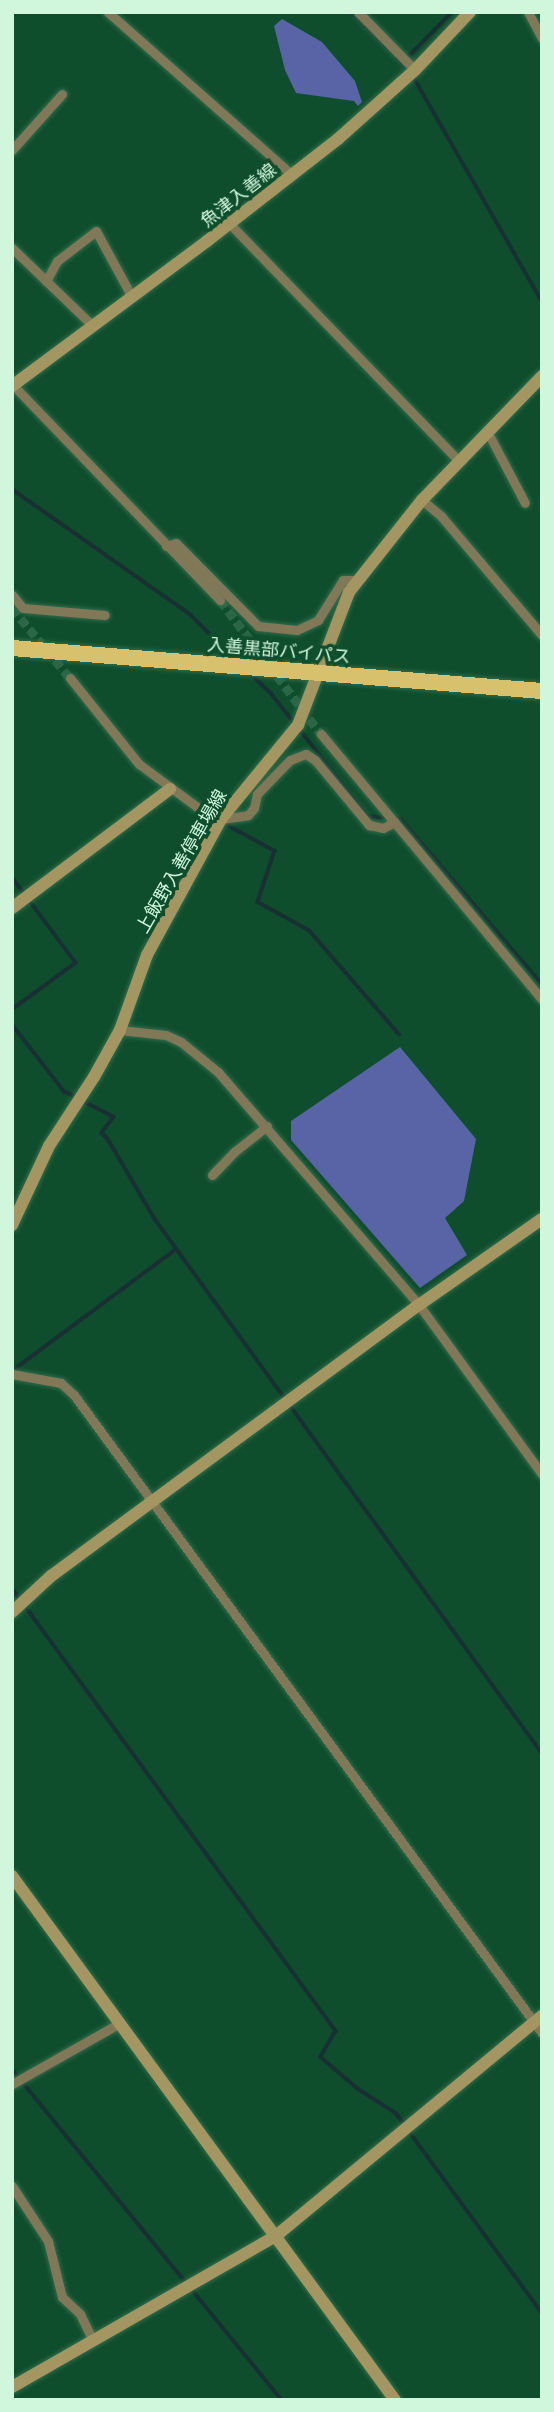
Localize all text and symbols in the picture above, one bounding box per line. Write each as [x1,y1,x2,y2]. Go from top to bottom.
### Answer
street label: 魚津入善線 [196,159,280,231]
street label: 入善黒部バイパス [206,633,352,667]
street label: 上飯野入善停車場線 [131,785,231,937]

